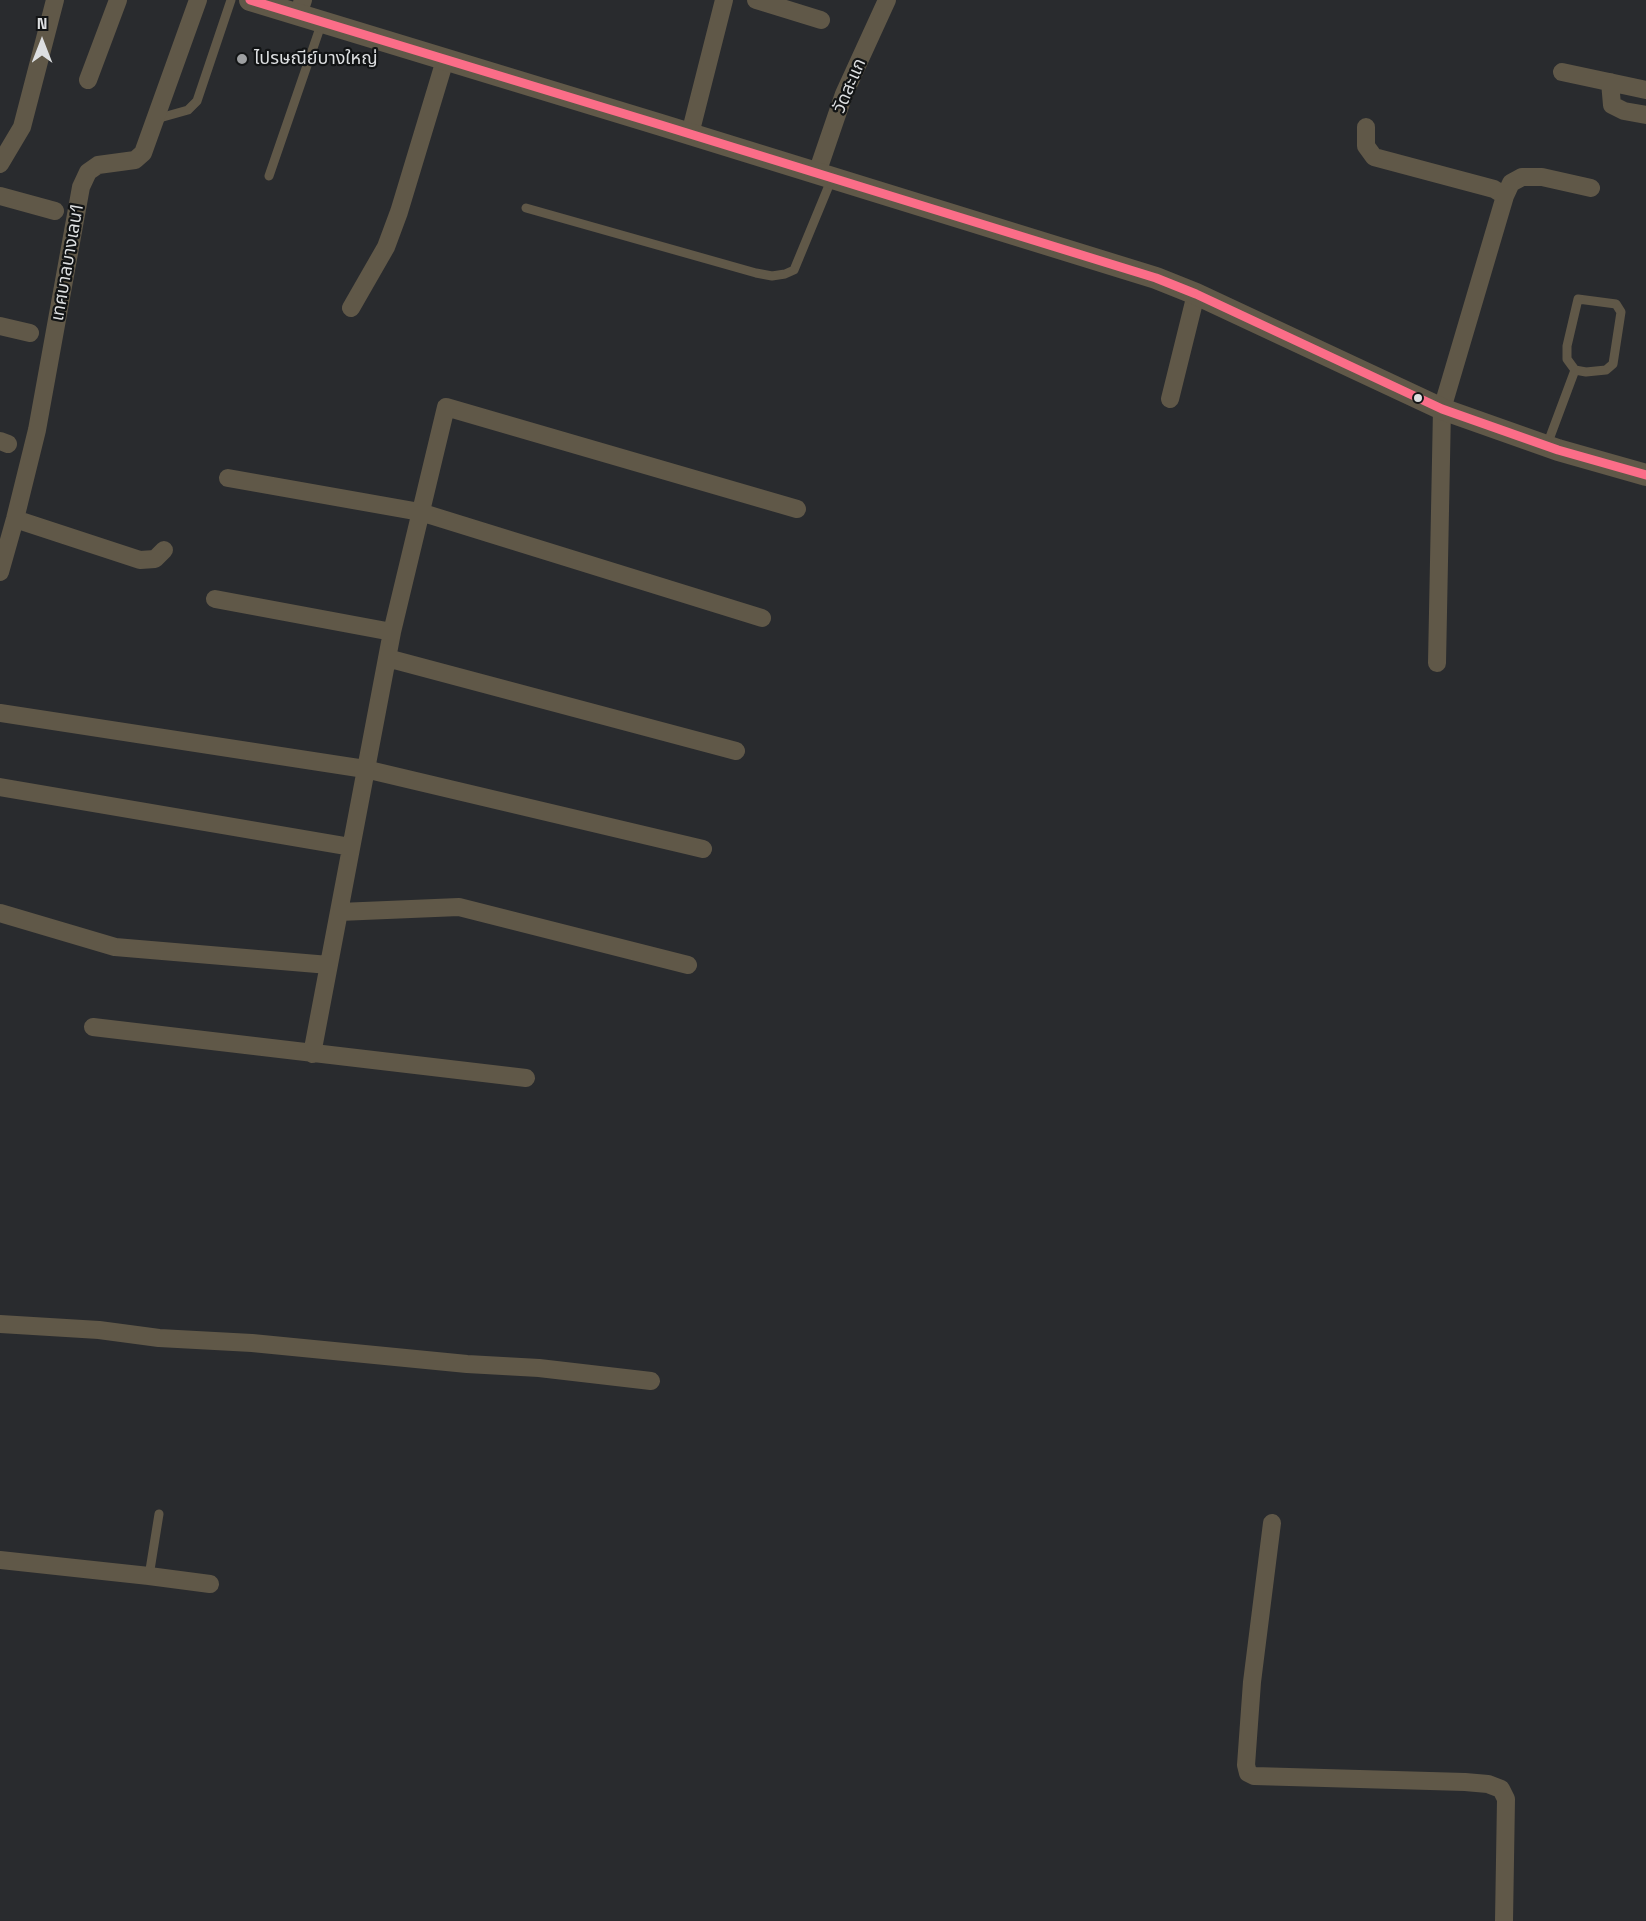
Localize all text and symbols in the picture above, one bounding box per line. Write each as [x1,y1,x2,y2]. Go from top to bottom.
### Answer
north arrow [12,12,72,72]
text: N [37,13,47,34]
place label: ไปรษณีย์บางใหญ่ [254,48,377,70]
marker: ไปรษณีย์บางใหญ่ [235,52,249,66]
street label: วัดสะแก [829,55,871,117]
street label: เทศบาลบางเลน1 [47,203,89,323]
unlabelled marker [1412,392,1424,404]

